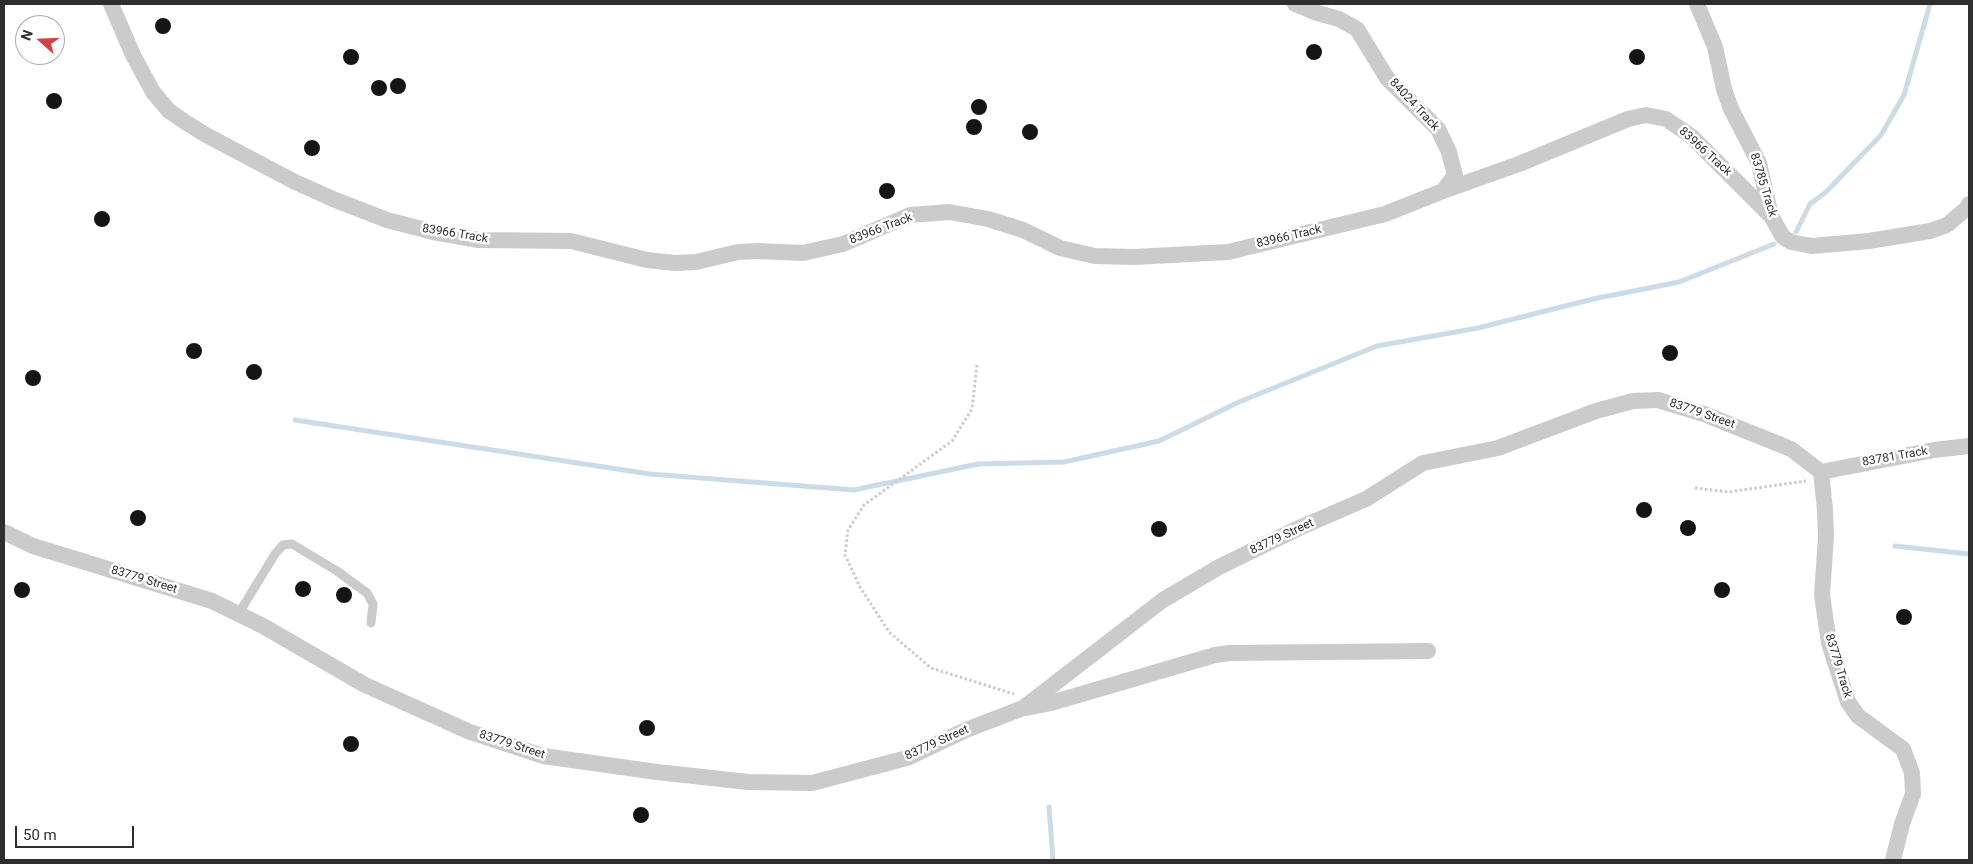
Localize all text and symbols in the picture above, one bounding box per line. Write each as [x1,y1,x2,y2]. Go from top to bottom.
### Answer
north arrow [15,15,65,65]
text: N [18,28,36,43]
street label: 84024 Track [1386,76,1442,134]
street label: 83966 Track [1676,125,1734,179]
street label: 83785 Track [1746,151,1780,219]
street label: 83966 Track [848,210,914,248]
street label: 83966 Track [421,222,489,246]
street label: 83966 Track [1255,223,1323,251]
street label: 83779 Street [1667,396,1737,432]
street label: 83781 Track [1861,444,1929,470]
street label: 83779 Street [1248,516,1316,558]
street label: 83779 Street [109,563,179,597]
street label: 83779 Track [1821,632,1855,700]
street label: 83779 Street [903,723,971,763]
street label: 83779 Street [477,728,547,762]
scale bar [18,816,136,848]
text: 50 m [23,826,57,844]

